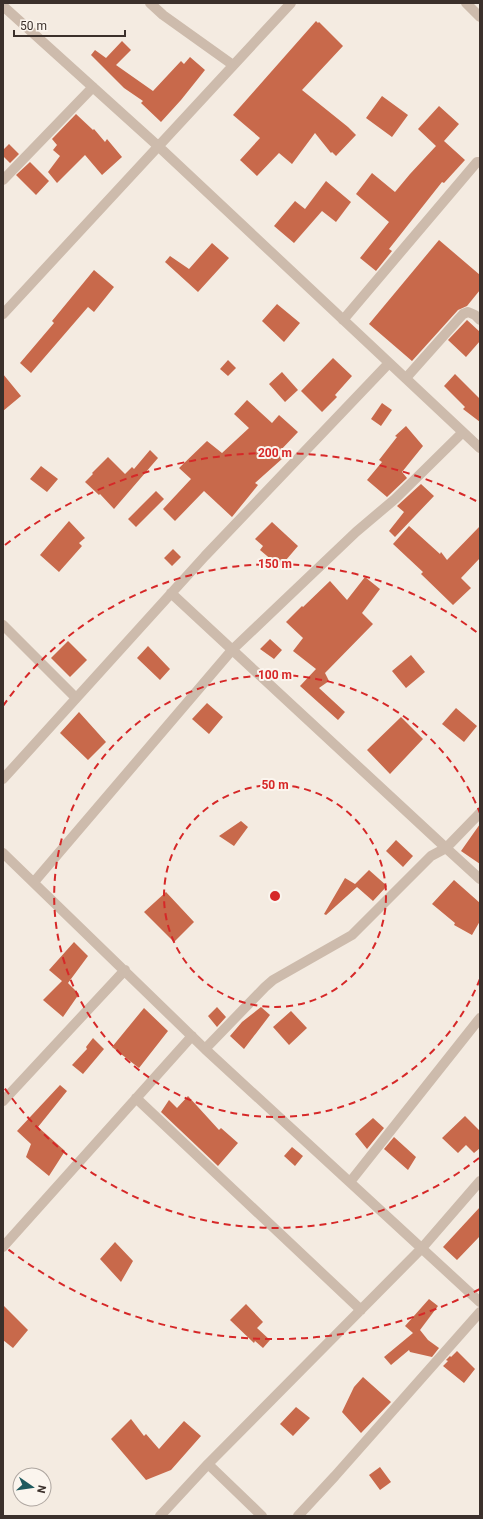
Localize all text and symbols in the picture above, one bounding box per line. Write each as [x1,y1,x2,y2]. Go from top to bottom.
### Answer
scale bar [14,12,125,38]
text: 50 m [20,19,47,33]
text: 200 m [258,446,292,460]
text: 150 m [258,557,292,571]
text: 100 m [258,668,292,682]
text: 50 m [261,778,289,792]
centre of rings [268,889,282,903]
north arrow [12,1467,52,1507]
text: N [34,1484,48,1495]

